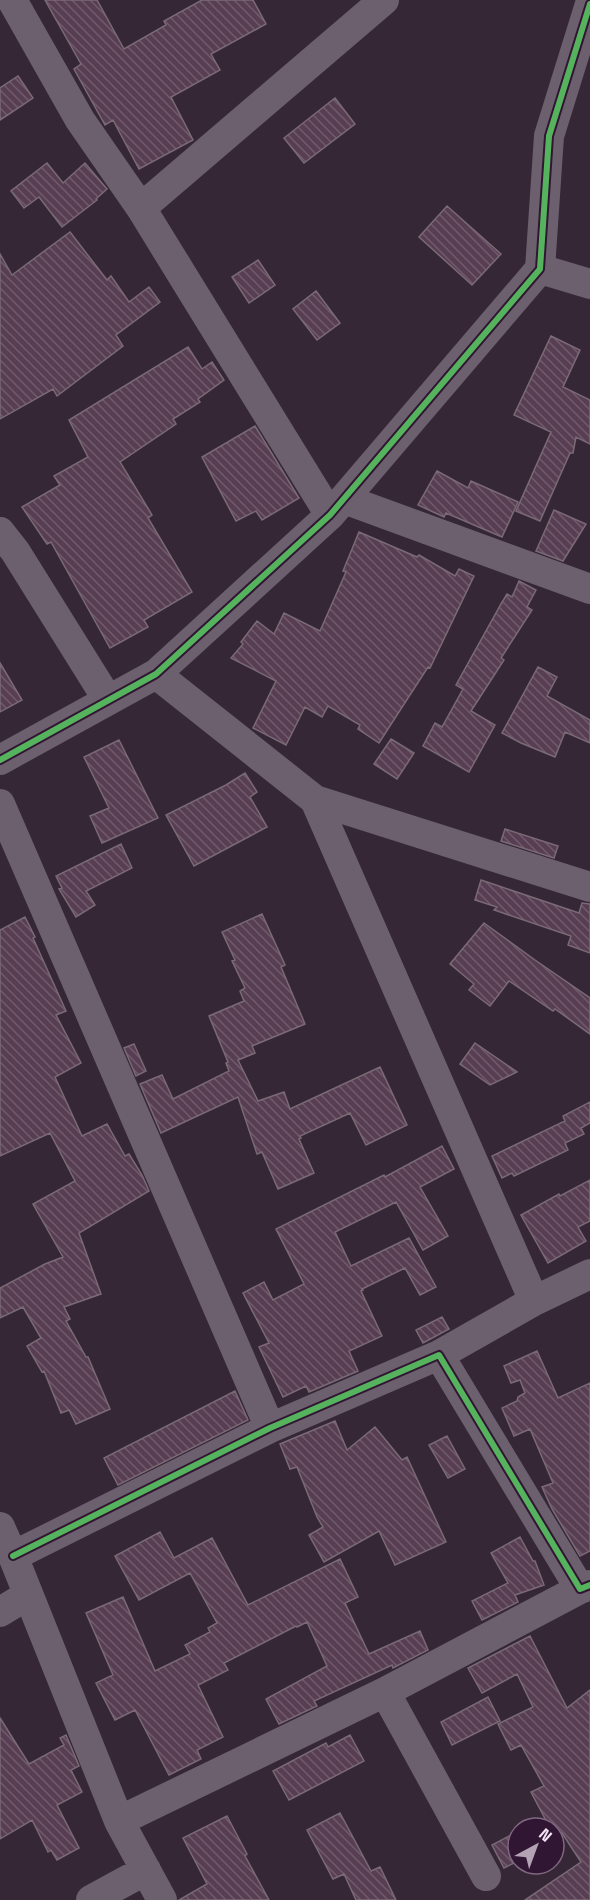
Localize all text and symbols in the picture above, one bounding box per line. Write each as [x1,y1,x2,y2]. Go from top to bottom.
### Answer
north arrow [506,1816,566,1876]
text: N [535,1824,556,1847]

